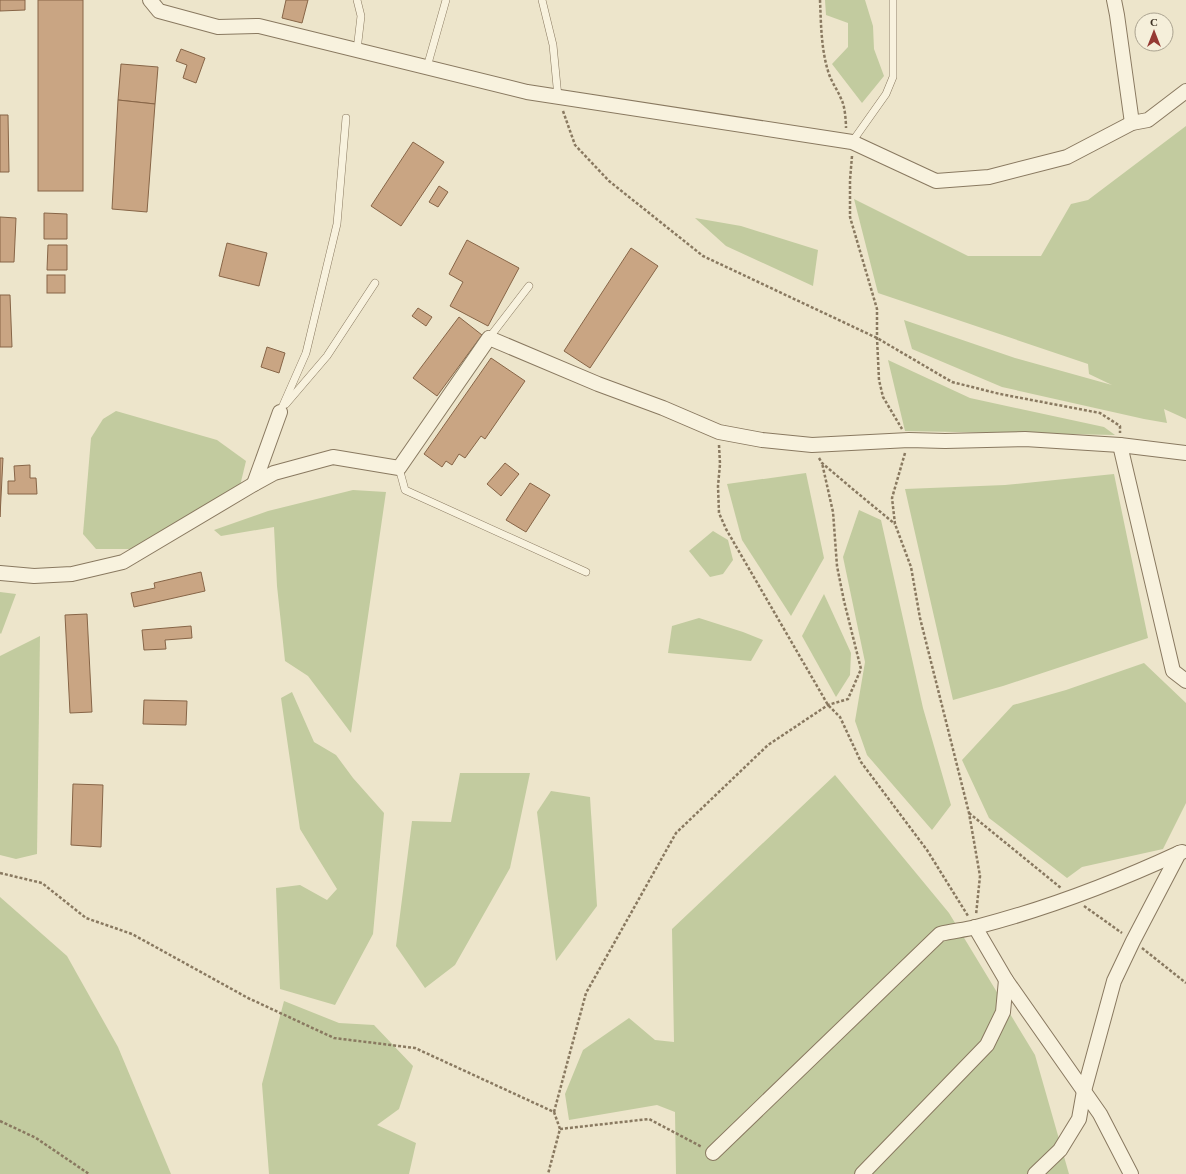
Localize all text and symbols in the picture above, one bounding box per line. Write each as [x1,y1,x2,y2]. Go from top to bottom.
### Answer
north arrow [1134,12,1174,52]
text: С [1150,15,1158,29]

